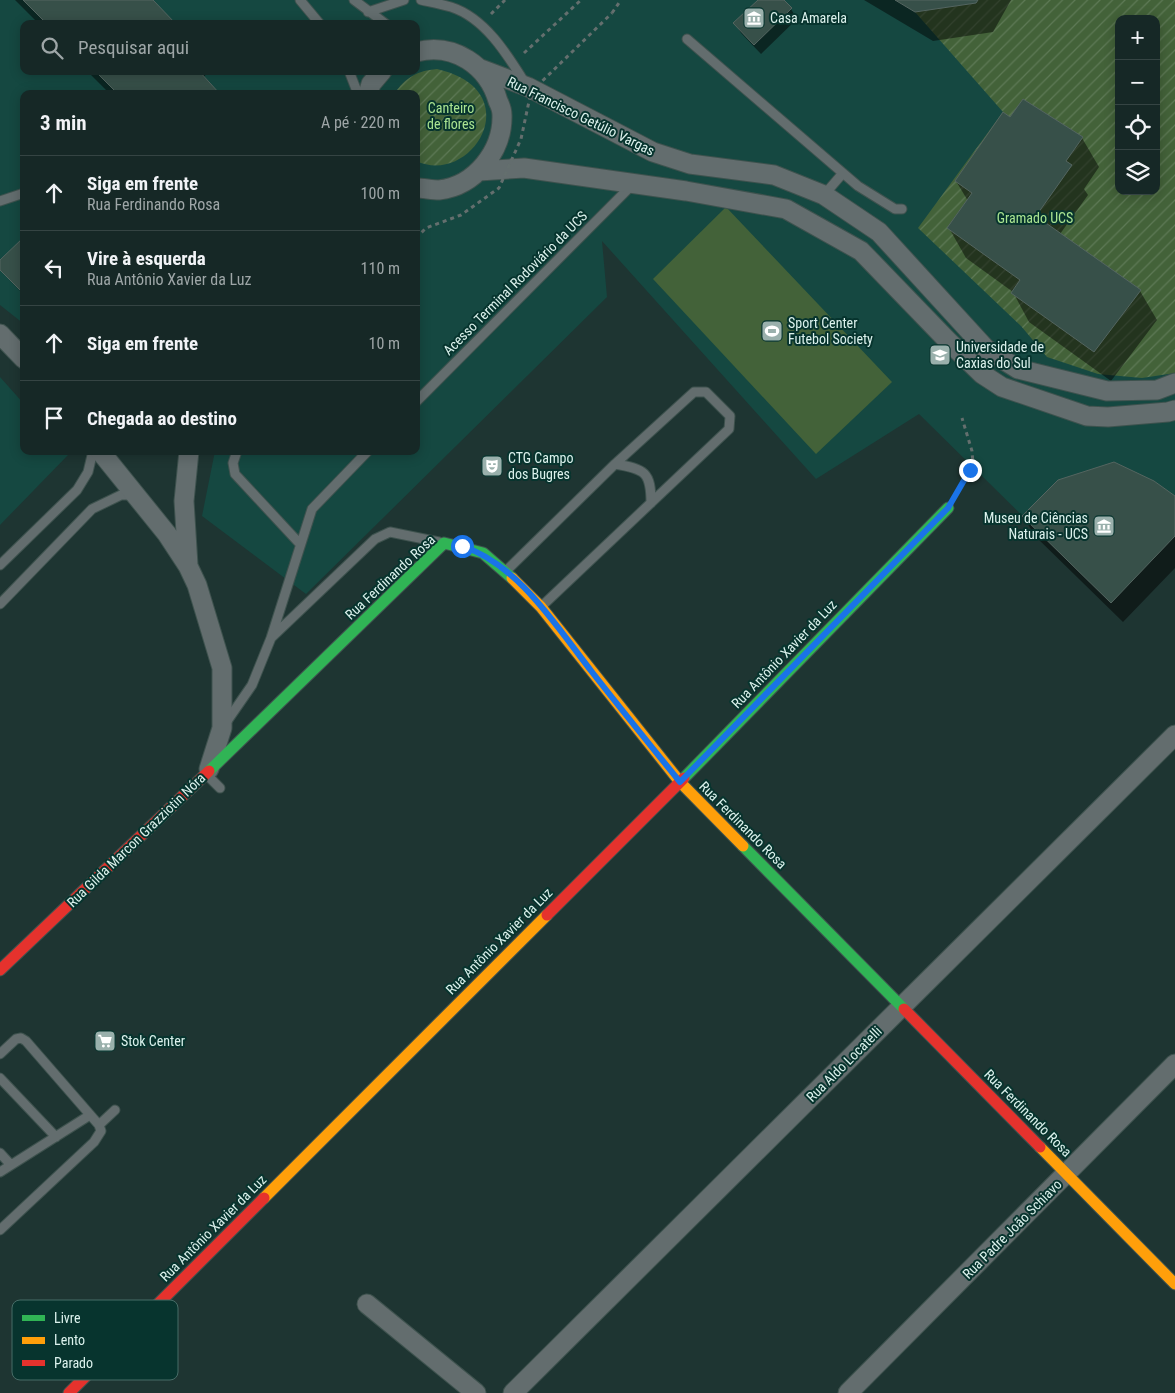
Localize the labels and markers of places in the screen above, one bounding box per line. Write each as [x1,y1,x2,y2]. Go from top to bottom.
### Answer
museum icon: Casa Amarela [742,6,766,30]
place label: Casa Amarela [770,10,847,26]
place label: Sport Center Futebol Society [788,315,873,347]
sports icon: Sport Center Futebol Society [760,319,784,343]
place label: Universidade de Caxias do Sul [956,339,1044,371]
school or university icon: Universidade de Caxias do Sul [928,343,952,367]
place label: CTG Campo dos Bugres [508,450,573,482]
theatre icon: CTG Campo dos Bugres [480,454,504,478]
place label: Museu de Ciências Naturais - UCS [984,510,1088,542]
museum icon: Museu de Ciências Naturais - UCS [1092,514,1116,538]
supermarket icon: Stok Center [93,1029,117,1053]
place label: Stok Center [121,1033,185,1049]

